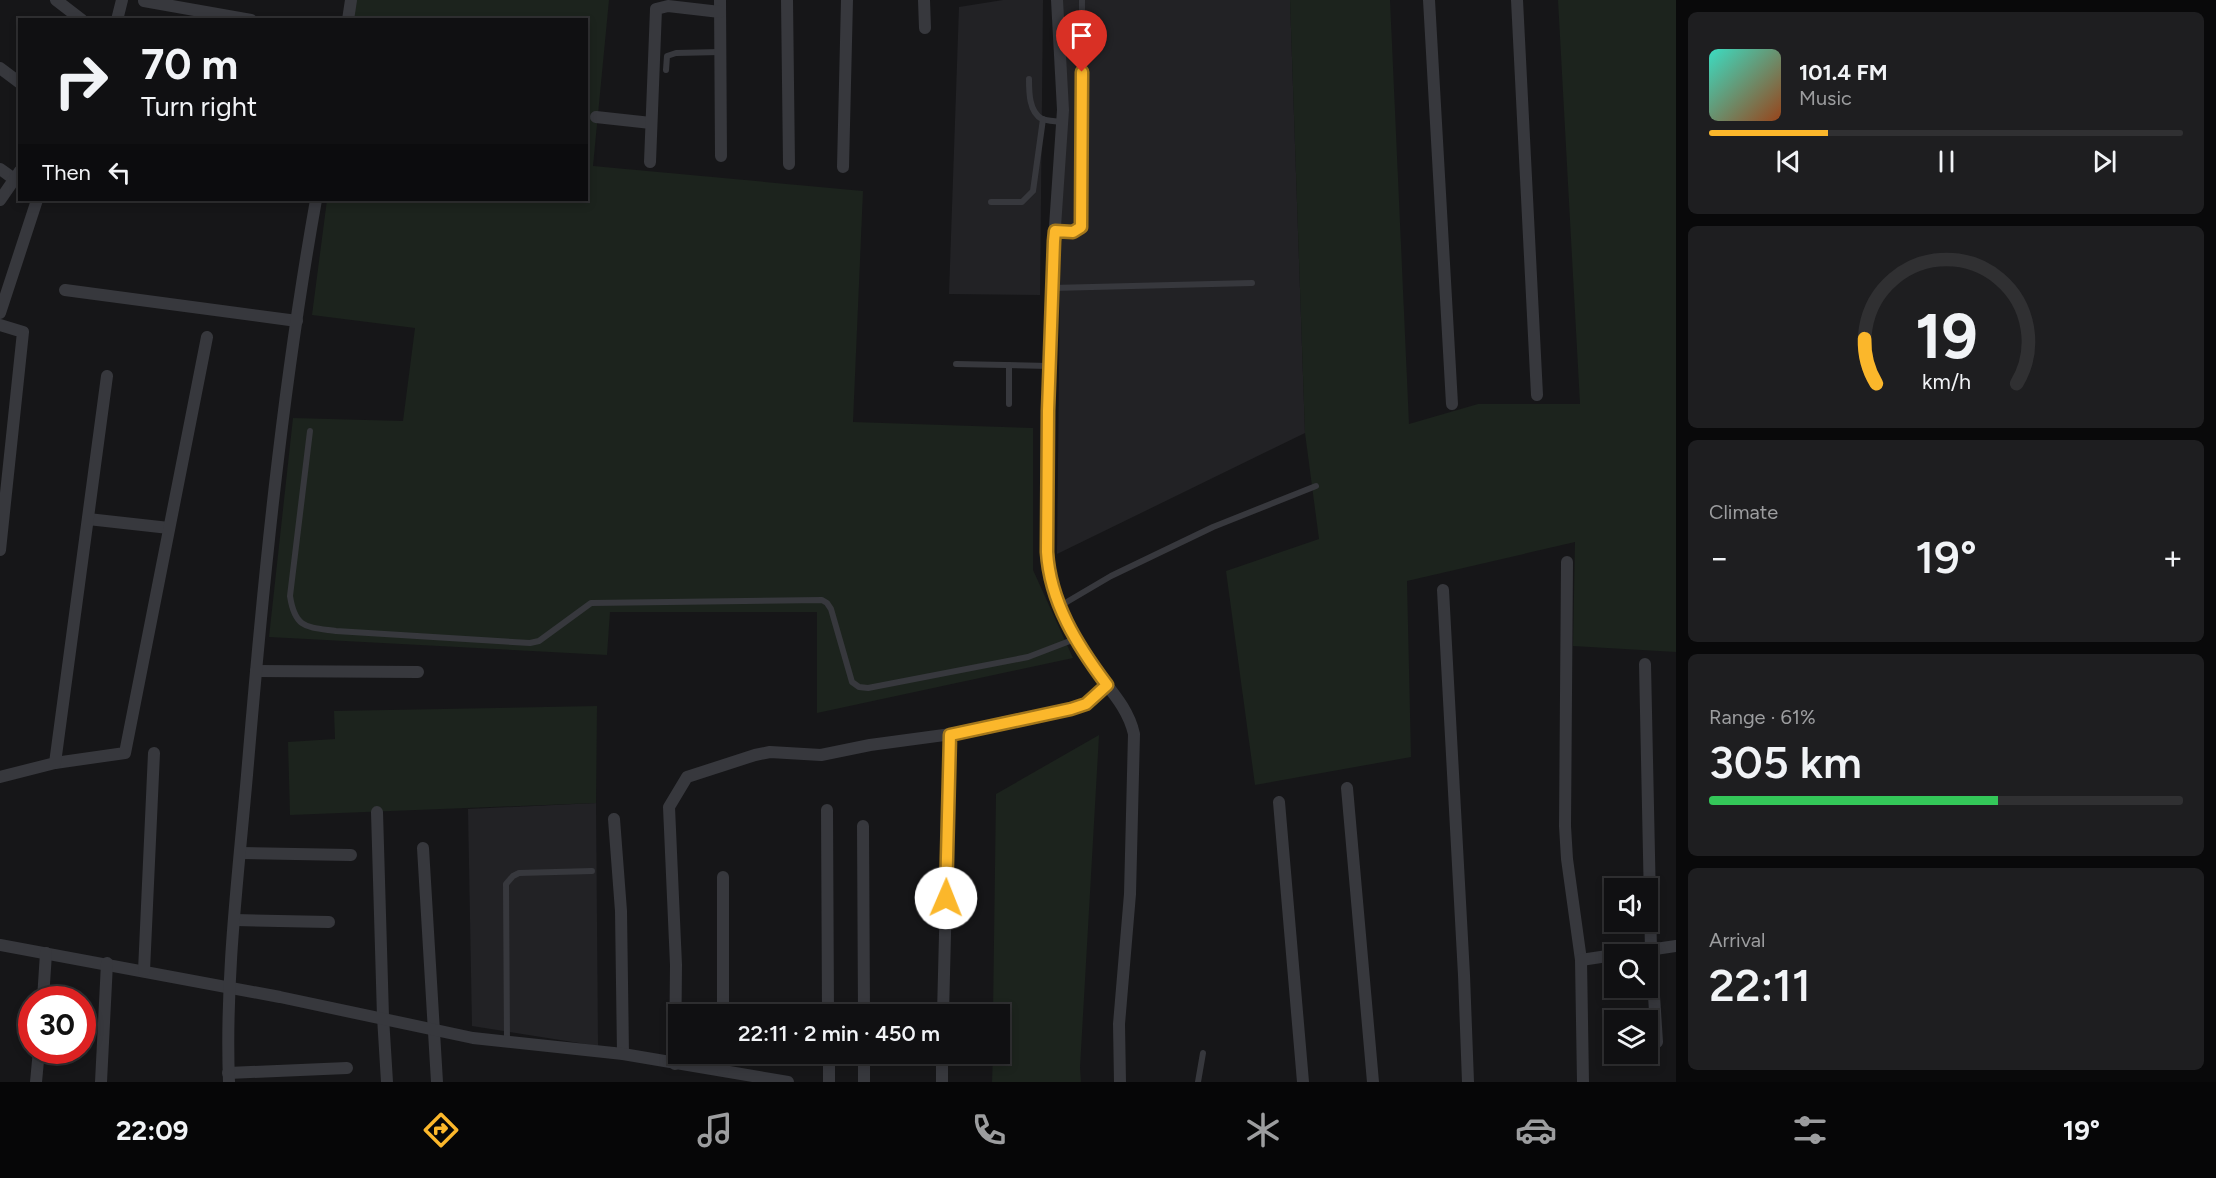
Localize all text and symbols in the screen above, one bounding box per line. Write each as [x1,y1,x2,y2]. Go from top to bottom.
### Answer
pin [1056,10,1107,72]
icon: arrive [1065,19,1098,52]
text: 70 m [141,39,238,90]
icon: right [42,42,120,120]
text: 101.4 FM [1799,59,1887,86]
text: Music [1799,86,1852,110]
text: Turn right [141,90,257,123]
icon: previous [1772,145,1805,178]
icon: pause [1930,145,1963,178]
icon: next [2088,145,2121,178]
icon: left [103,156,136,189]
text: Then [42,159,91,186]
text: 19 [1915,299,1977,374]
text: km/h [1922,369,1970,394]
text: Climate [1709,500,1778,524]
text: 19° [1915,530,1977,584]
text: − [1709,538,1730,577]
text: + [2162,538,2183,577]
text: Range · 61% [1709,705,1816,729]
text: 305 km [1709,735,1862,789]
position arrow [914,866,978,930]
map controls [1604,878,1658,1064]
button: sound [1604,878,1658,932]
text: Arrival [1709,928,1765,952]
button: search [1604,944,1658,998]
text: 22:11 [1709,958,1811,1012]
speed limit sign: 30 [18,986,96,1064]
button: layers [1604,1010,1658,1064]
text: 22:11 · 2 min · 450 m [738,1020,940,1047]
icon: directions [420,1109,462,1151]
icon: music [694,1109,736,1151]
icon: phone [968,1109,1010,1151]
icon: climate [1242,1109,1284,1151]
icon: car [1515,1109,1557,1151]
icon: filters [1789,1109,1831,1151]
text: 22:09 [116,1114,188,1147]
text: 19° [2063,1114,2100,1147]

